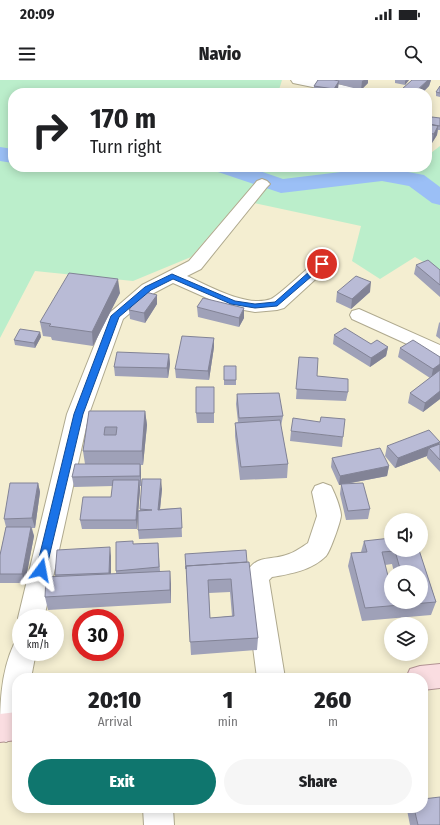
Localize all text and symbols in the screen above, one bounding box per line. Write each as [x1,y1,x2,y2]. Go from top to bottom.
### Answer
text: 20:09 [20,5,54,23]
icon: menu [16,43,38,65]
text: Navio [199,43,241,65]
icon: search [402,43,424,65]
text: 170 m [90,102,156,135]
icon: right [24,104,76,156]
text: Turn right [90,136,162,158]
pin [305,247,339,281]
icon: arrive [311,253,333,275]
map controls [384,513,428,661]
button: sound [384,513,428,557]
position arrow [20,549,62,591]
button: search [384,565,428,609]
speed limit sign: 30 [72,609,124,661]
button: layers [384,617,428,661]
text: 24 [28,618,48,642]
text: km/h [27,639,49,651]
text: 20:10 [88,686,141,714]
text: 1 [223,686,233,714]
text: 260 [314,686,352,714]
text: Arrival [98,714,132,729]
text: min [218,714,238,729]
text: m [328,714,338,729]
button: Exit [28,759,216,805]
button: Share [224,759,412,805]

